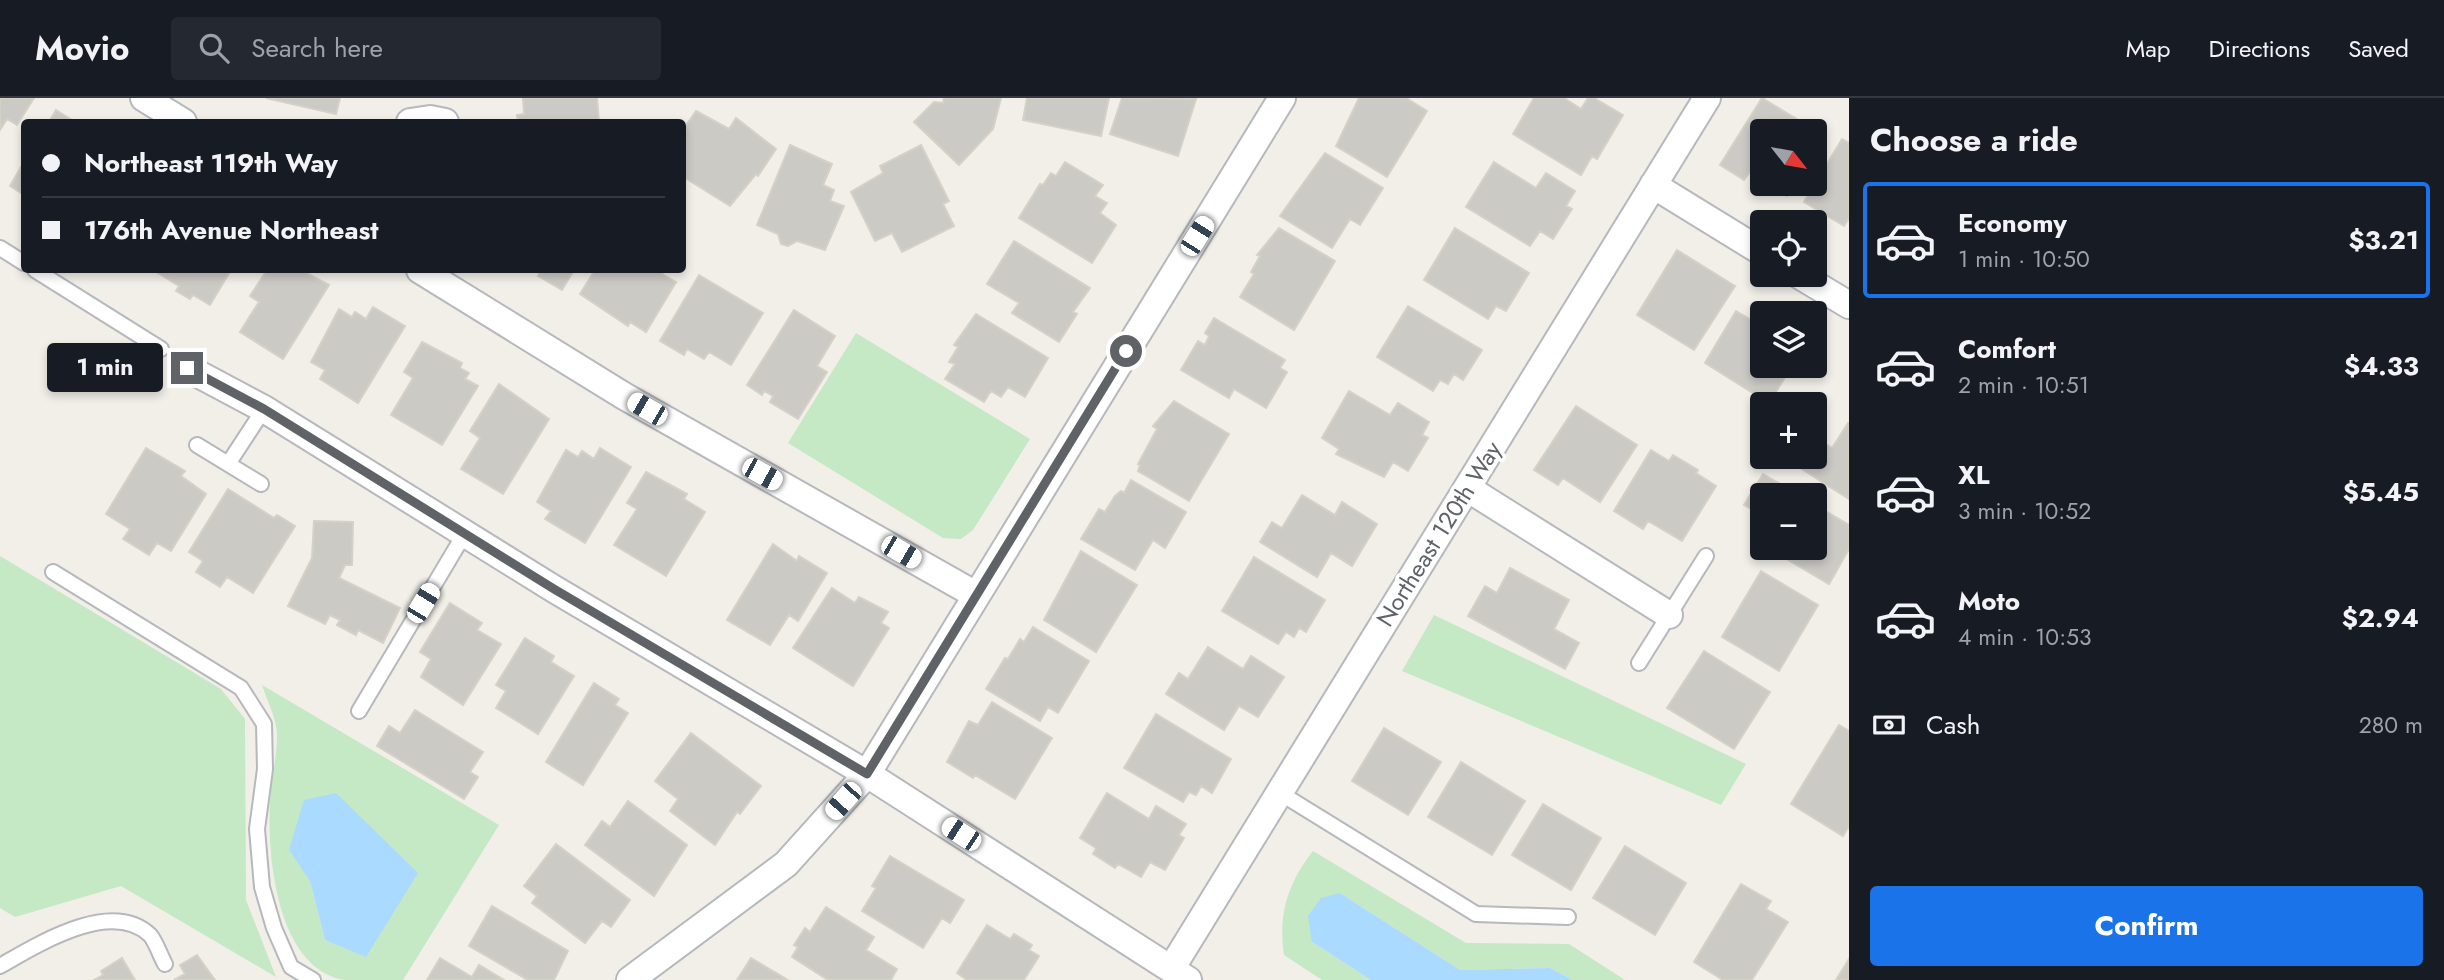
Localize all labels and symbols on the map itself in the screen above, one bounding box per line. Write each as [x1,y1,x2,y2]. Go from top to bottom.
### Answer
north arrow [1750,119,1827,196]
car [1177,213,1218,259]
route start [1110,335,1142,367]
callout: 1 min [47,344,162,392]
route end [171,352,203,384]
car [624,389,671,429]
street label: Northeast 120th Way [1367,434,1510,633]
car [739,455,786,493]
car [878,532,925,572]
car [404,580,443,626]
car [822,778,865,824]
car [938,814,985,854]

